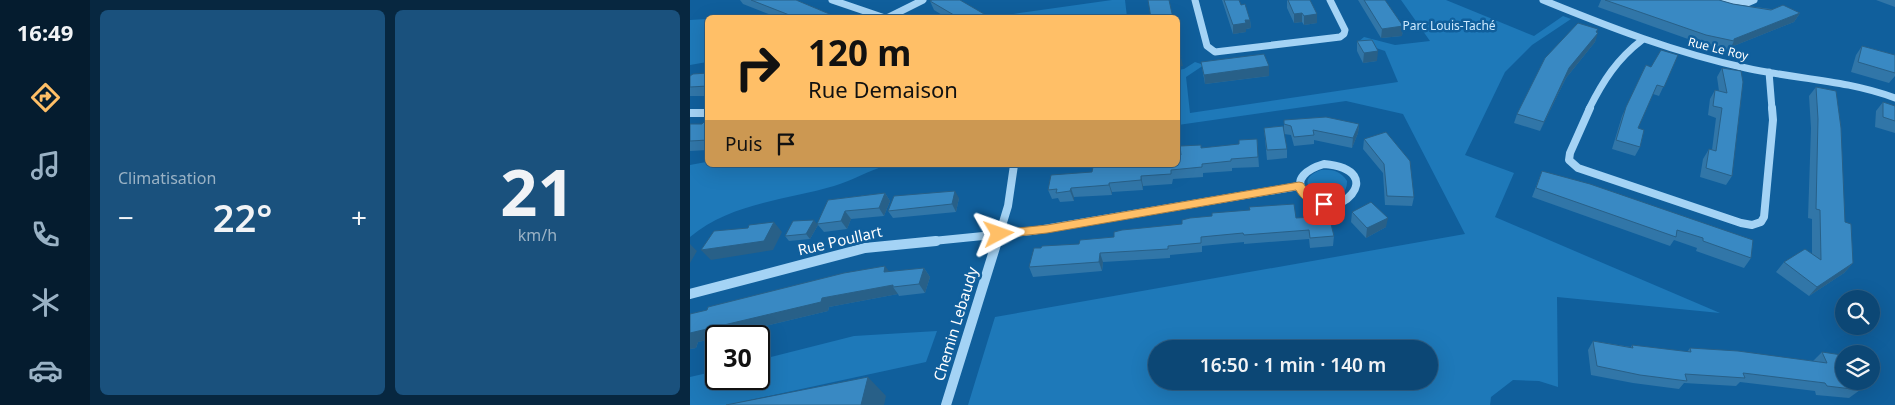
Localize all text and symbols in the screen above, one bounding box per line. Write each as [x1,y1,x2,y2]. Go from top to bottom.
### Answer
text: 16:49 [17,17,73,47]
park label: Parc Louis-Taché [1402,17,1496,34]
text: 120 m [808,29,911,76]
street label: Rue Le Roy [1686,33,1751,64]
icon: right [725,35,790,100]
text: Rue Demaison [808,74,958,104]
icon: directions [28,80,63,115]
icon: arrive [772,130,800,158]
text: Puis [725,131,762,157]
text: 21 [500,147,575,235]
icon: music [28,148,63,183]
text: Climatisation [118,167,216,189]
pin [1303,183,1345,225]
icon: arrive [1310,190,1338,218]
text: 22° [213,191,272,243]
text: − [118,198,134,236]
text: + [351,198,367,236]
position arrow [972,207,1024,259]
icon: phone [28,217,63,252]
street label: Rue Poullart [796,220,885,259]
text: km/h [518,224,557,246]
street label: Chemin Lebaudy [928,264,982,383]
icon: climate [28,285,63,320]
map controls [1835,290,1880,390]
button: search [1835,290,1880,335]
speed limit sign: 30 [705,325,770,390]
button: layers [1835,345,1880,390]
text: 16:50 · 1 min · 140 m [1200,352,1386,378]
icon: car [28,353,63,388]

